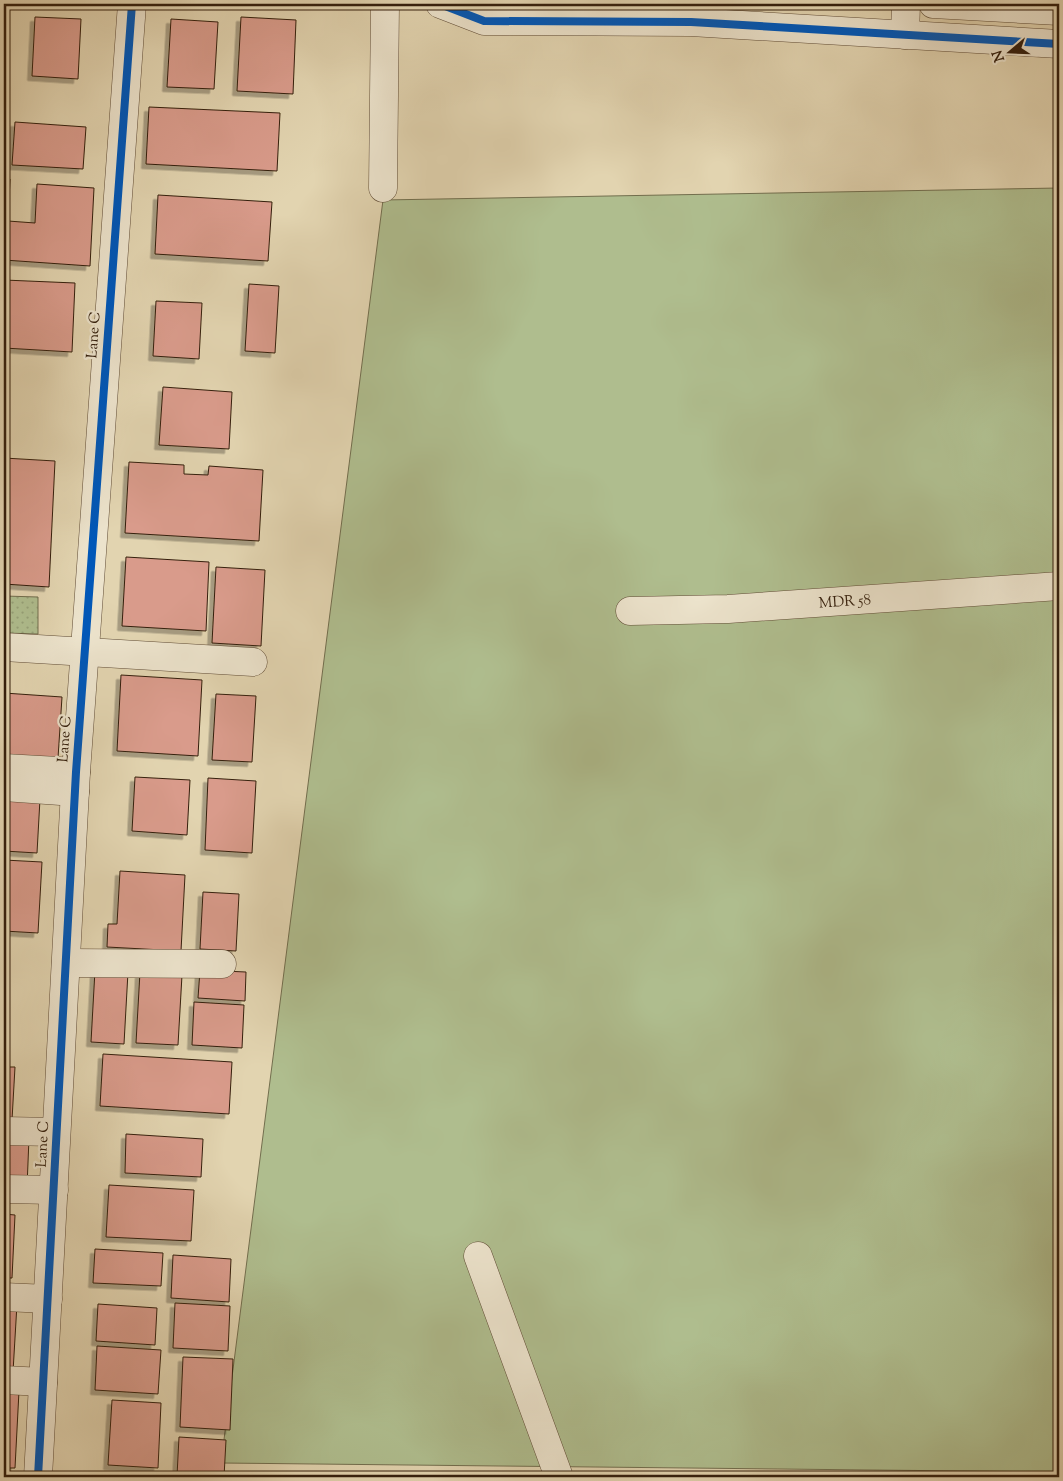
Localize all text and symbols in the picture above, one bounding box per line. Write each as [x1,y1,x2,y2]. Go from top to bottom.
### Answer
north arrow [986,28,1036,78]
text: N [988,47,1011,64]
street label: Lane C [82,311,107,359]
street label: MDR 58 [818,590,872,615]
street label: Lane C [53,715,78,763]
street label: Lane C [32,1120,55,1168]

